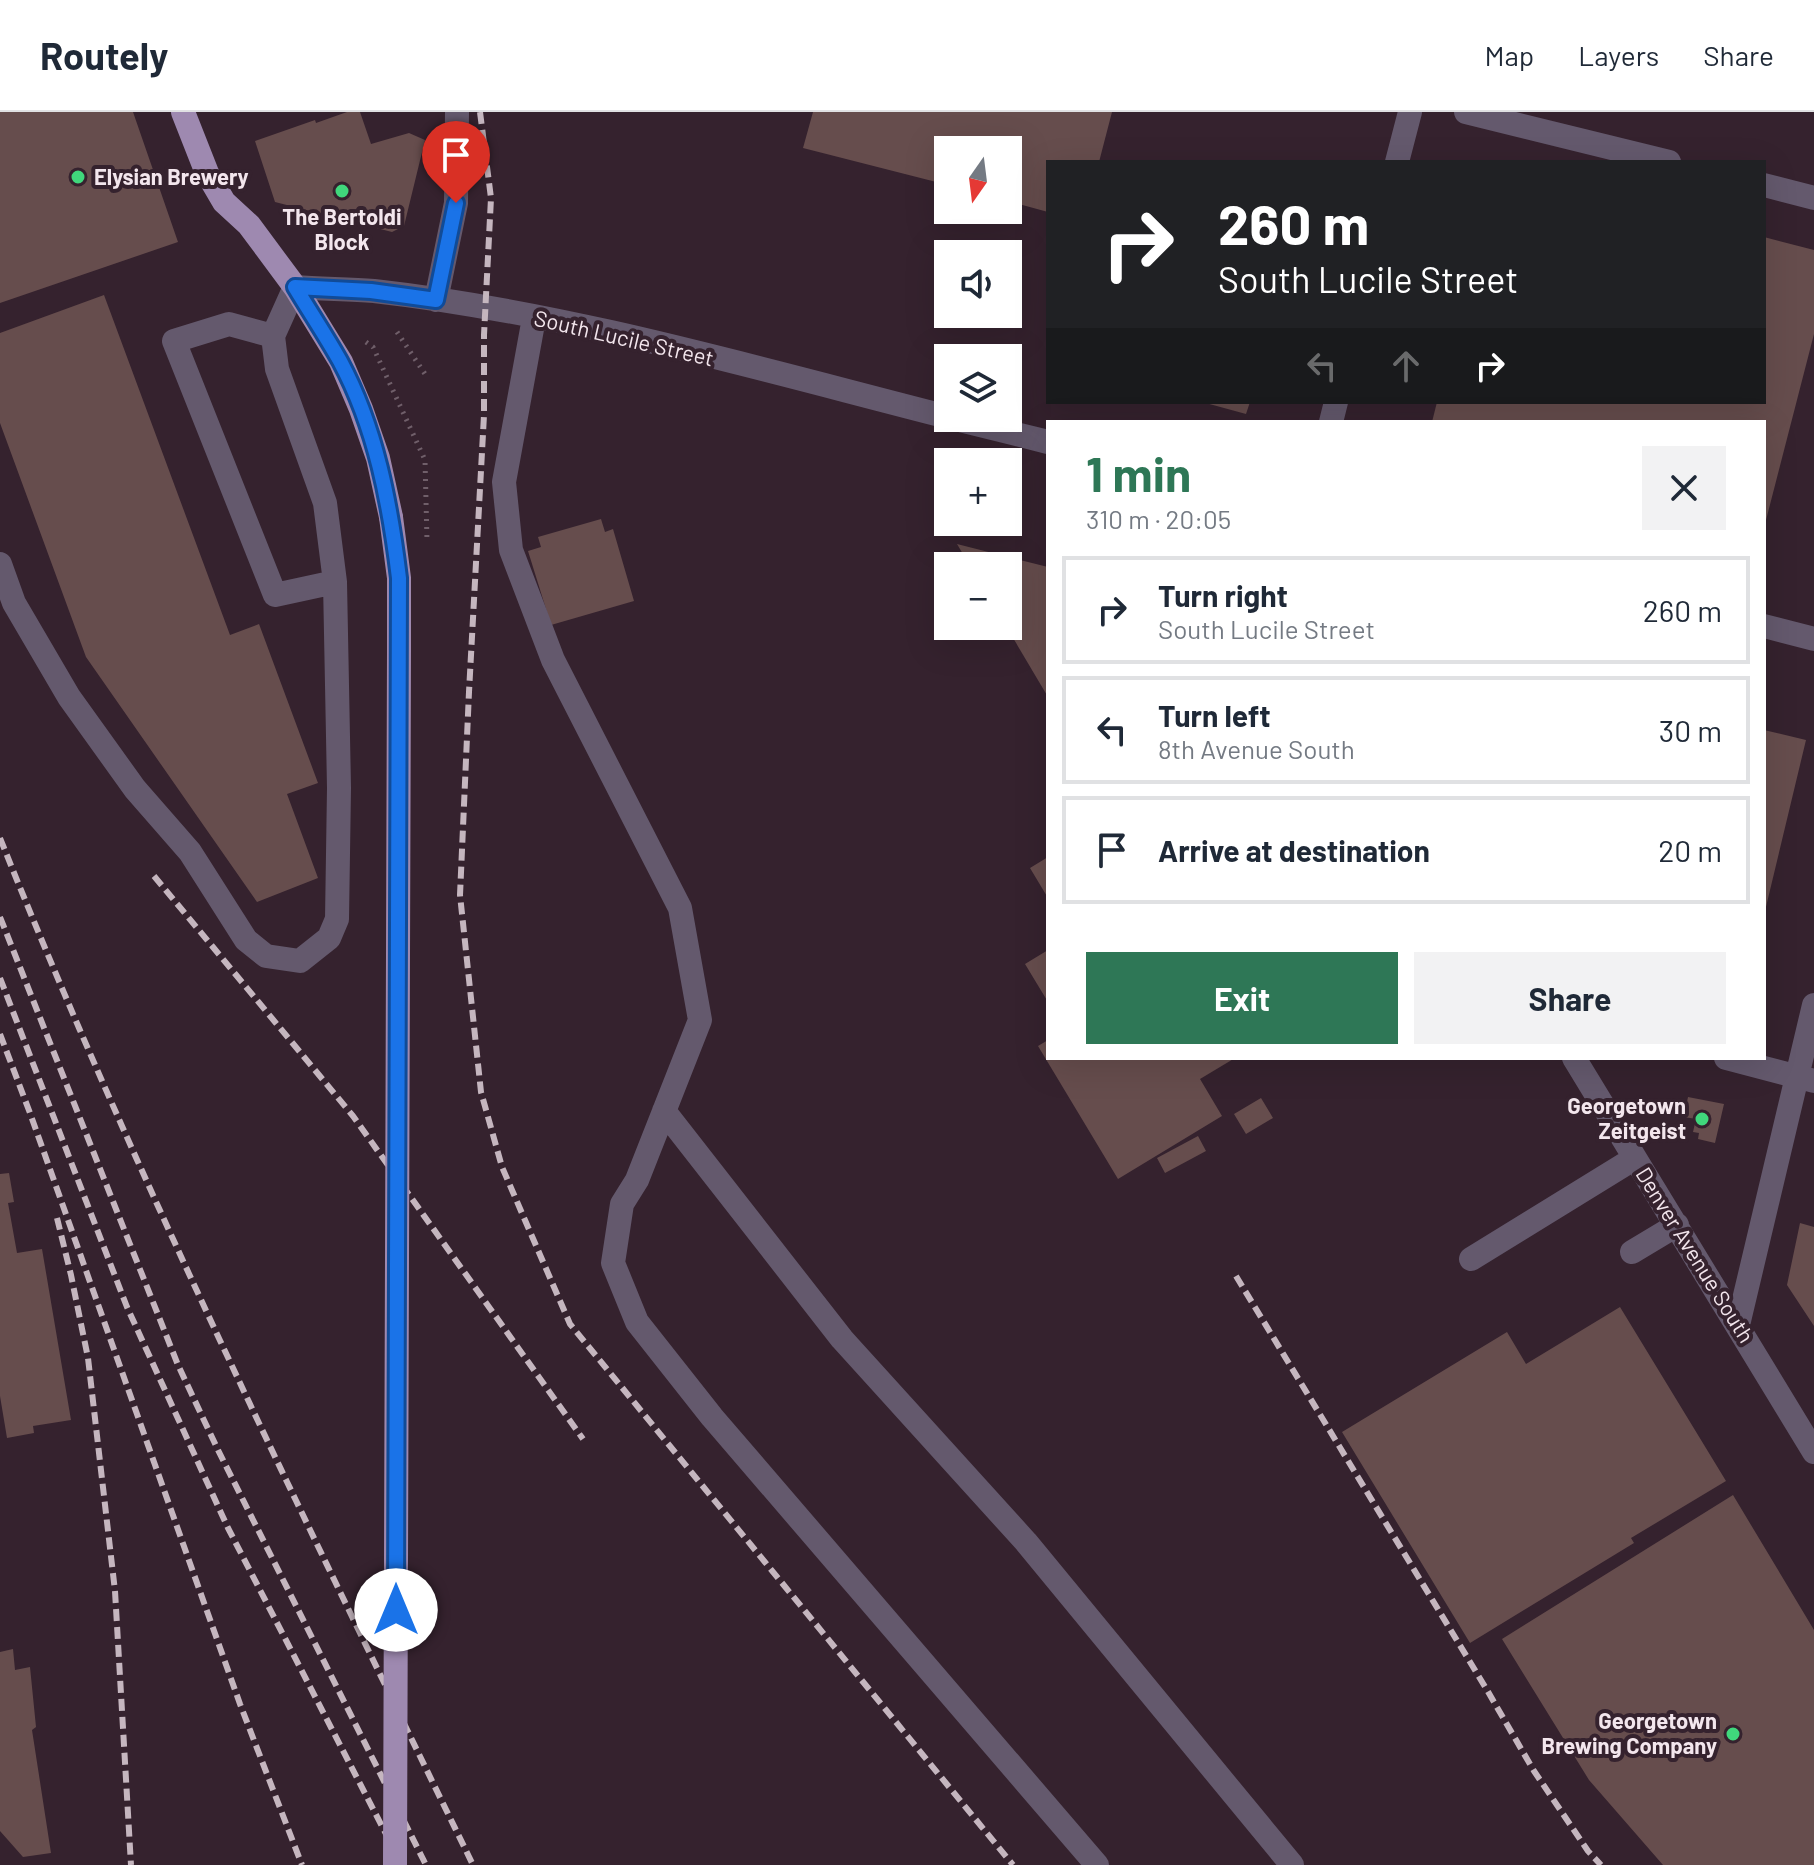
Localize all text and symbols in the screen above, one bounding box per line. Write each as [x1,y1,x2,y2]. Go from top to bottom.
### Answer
text: Routely [40,32,168,78]
text: Map [1484,38,1534,72]
text: Layers [1578,38,1659,72]
text: Share [1703,38,1774,72]
pin [422,121,490,203]
icon: arrive [434,133,478,177]
north arrow [934,136,1022,224]
map controls [934,136,1022,640]
place label: Elysian Brewery [94,163,249,189]
marker: Elysian Brewery [69,168,87,186]
marker: The Bertoldi Block [333,182,351,200]
text: 260 m [1218,189,1369,256]
icon: right [1086,192,1190,296]
place label: The Bertoldi Block [282,203,402,254]
button: sound [934,240,1022,328]
text: South Lucile Street [1218,257,1518,300]
street label: South Lucile Street [532,304,717,370]
button: layers [934,344,1022,432]
icon: left [1300,344,1344,388]
icon: ahead [1384,344,1428,388]
icon: right [1468,344,1512,388]
text: 1 min [1086,444,1191,502]
button: close [1642,446,1726,530]
button: + [934,448,1022,536]
text: 310 m · 20:05 [1086,503,1231,534]
button: − [934,552,1022,640]
text: Turn right [1158,577,1288,613]
icon: right [1090,588,1134,632]
text: 260 m [1643,592,1722,628]
text: South Lucile Street [1158,613,1375,644]
text: Turn left [1158,697,1271,733]
icon: left [1090,708,1134,752]
text: 30 m [1659,712,1722,748]
text: 8th Avenue South [1158,733,1355,764]
icon: arrive [1090,828,1134,872]
text: Arrive at destination [1158,832,1430,868]
text: 20 m [1658,832,1722,868]
button: Exit [1086,952,1398,1044]
button: Share [1414,952,1726,1044]
place label: Georgetown Zeitgeist [1567,1092,1686,1143]
marker: Georgetown Zeitgeist [1693,1110,1711,1128]
street label: Denver Avenue South [1631,1162,1760,1347]
position arrow [354,1568,438,1652]
place label: Georgetown Brewing Company [1542,1707,1717,1758]
marker: Georgetown Brewing Company [1724,1725,1742,1743]

